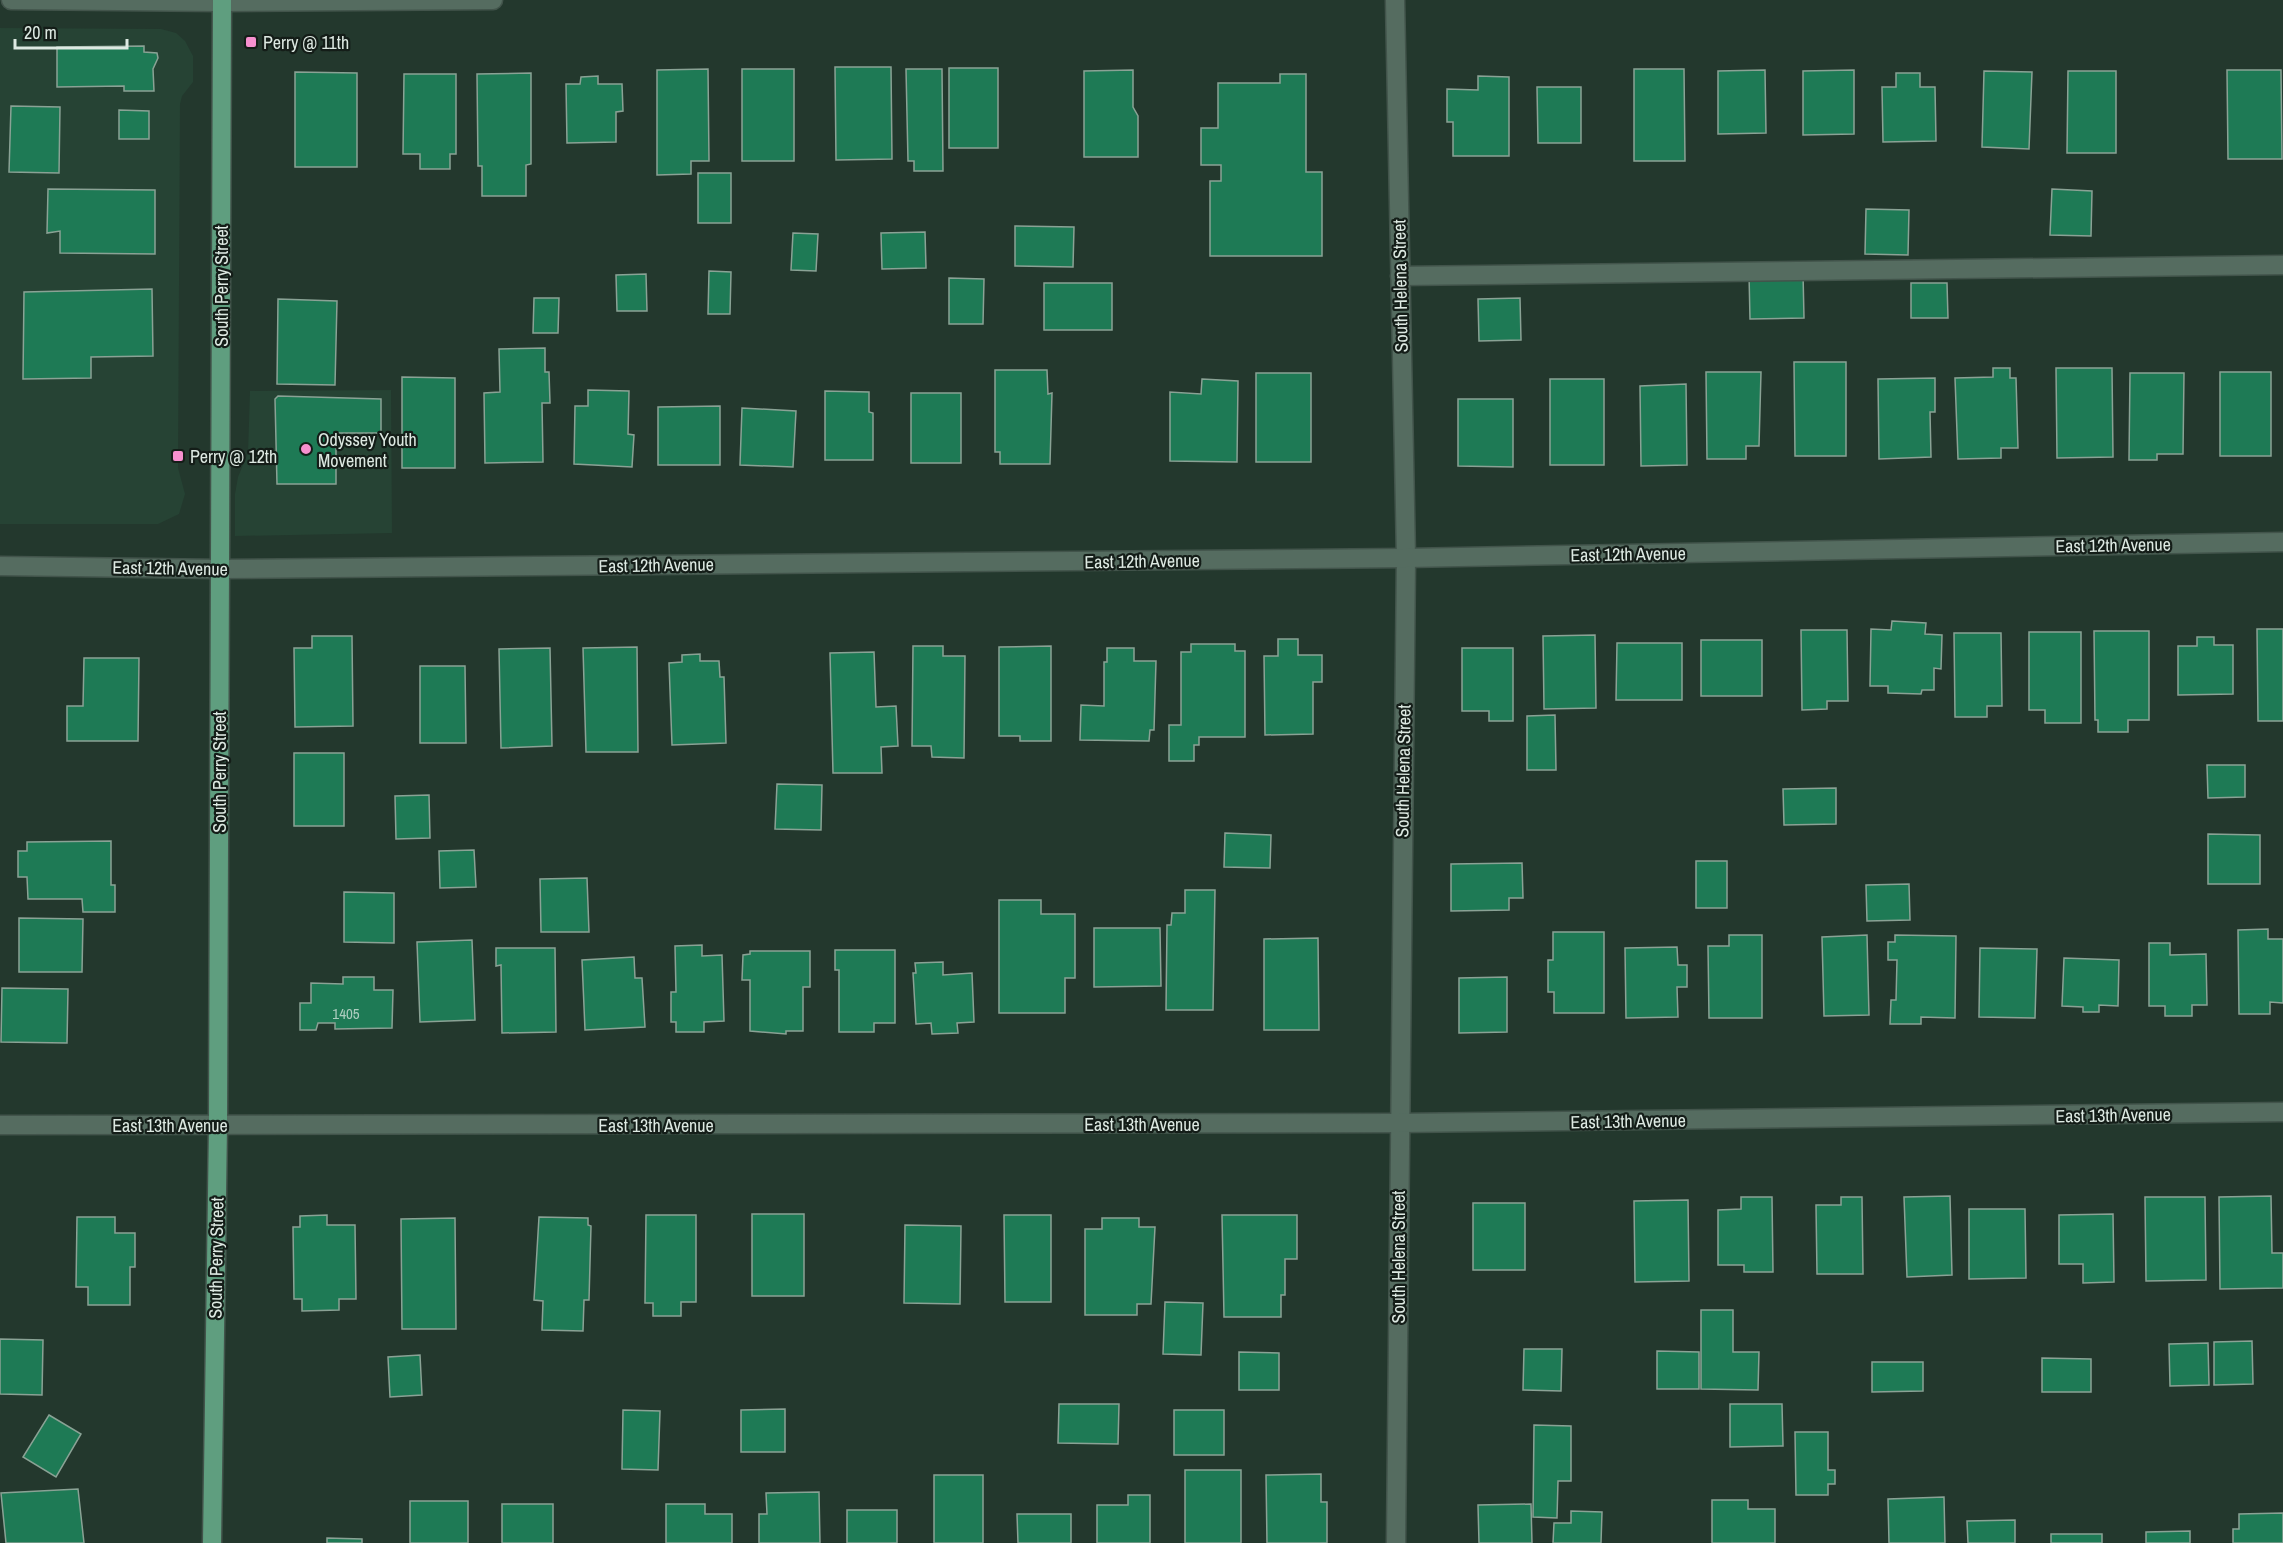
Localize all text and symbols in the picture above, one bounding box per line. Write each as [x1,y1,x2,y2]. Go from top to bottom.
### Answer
scale bar [15,12,128,50]
text: 20 m [24,20,57,45]
place label: Perry @ 11th [263,30,349,55]
marker: Perry @ 11th [244,35,258,49]
street label: South Helena Street [1386,219,1414,353]
street label: South Perry Street [209,225,234,347]
place label: Odyssey Youth Movement [318,427,417,473]
marker: Odyssey Youth Movement [299,442,313,456]
place label: Perry @ 12th [190,444,277,469]
marker: Perry @ 12th [171,449,185,463]
street label: East 12th Avenue [2055,531,2171,559]
street label: East 12th Avenue [1570,540,1686,568]
street label: East 12th Avenue [1084,547,1200,575]
street label: East 12th Avenue [598,551,714,579]
street label: East 12th Avenue [112,554,228,582]
street label: South Helena Street [1389,704,1417,838]
street label: South Perry Street [207,711,232,833]
house number: 1405 [332,1003,360,1024]
street label: East 13th Avenue [2055,1101,2171,1129]
street label: East 13th Avenue [1570,1107,1686,1135]
street label: East 13th Avenue [1084,1112,1200,1137]
street label: East 13th Avenue [112,1113,228,1138]
street label: East 13th Avenue [598,1113,714,1138]
street label: South Helena Street [1386,1191,1411,1323]
street label: South Perry Street [202,1197,230,1319]

